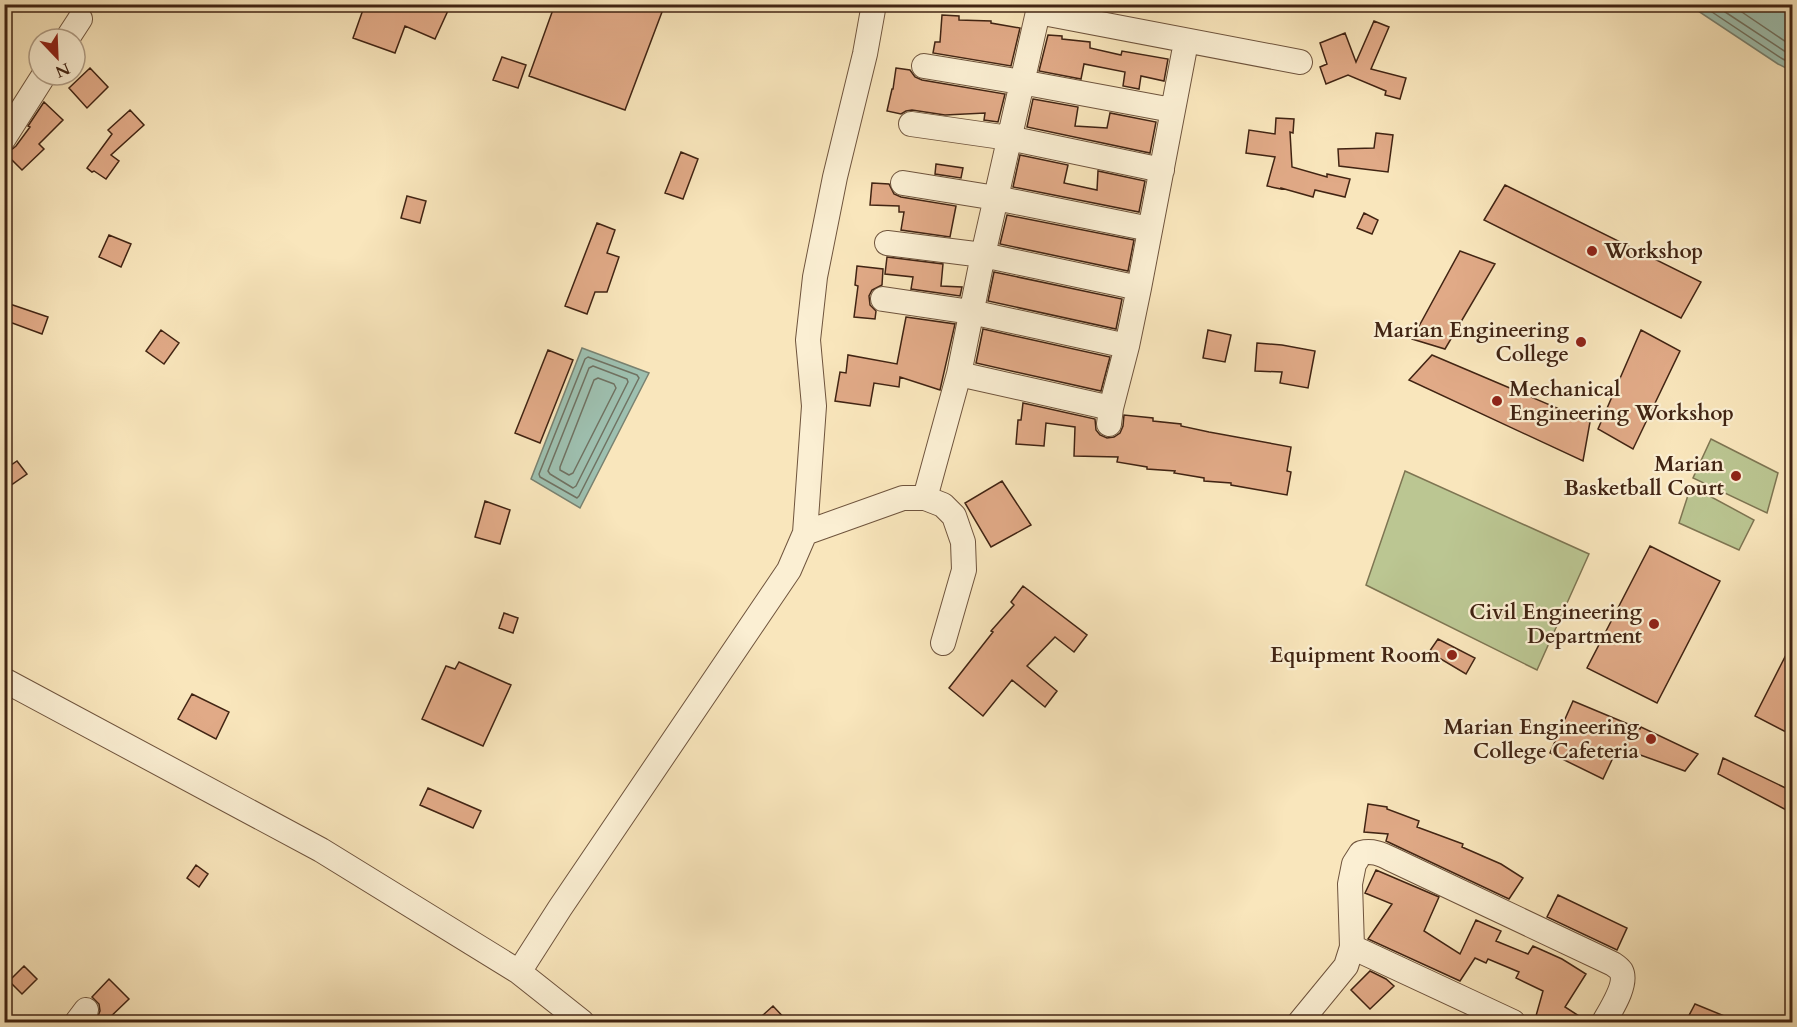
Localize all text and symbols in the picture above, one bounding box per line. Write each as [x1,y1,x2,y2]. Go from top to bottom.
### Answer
north arrow [27,27,87,87]
text: N [52,57,73,83]
place label: Workshop [1603,237,1703,266]
marker: Workshop [1585,244,1599,258]
place label: Marian Engineering College [1373,316,1569,369]
marker: Marian Engineering College [1574,335,1588,349]
place label: Mechanical Engineering Workshop [1509,375,1734,428]
marker: Mechanical Engineering Workshop [1490,394,1504,408]
place label: Marian Basketball Court [1564,450,1725,503]
marker: Marian Basketball Court [1729,469,1743,483]
place label: Civil Engineering Department [1469,598,1643,651]
marker: Civil Engineering Department [1647,617,1661,631]
place label: Equipment Room [1270,641,1441,670]
marker: Equipment Room [1445,648,1459,662]
place label: Marian Engineering College Cafeteria [1443,713,1640,766]
marker: Marian Engineering College Cafeteria [1644,732,1658,746]

